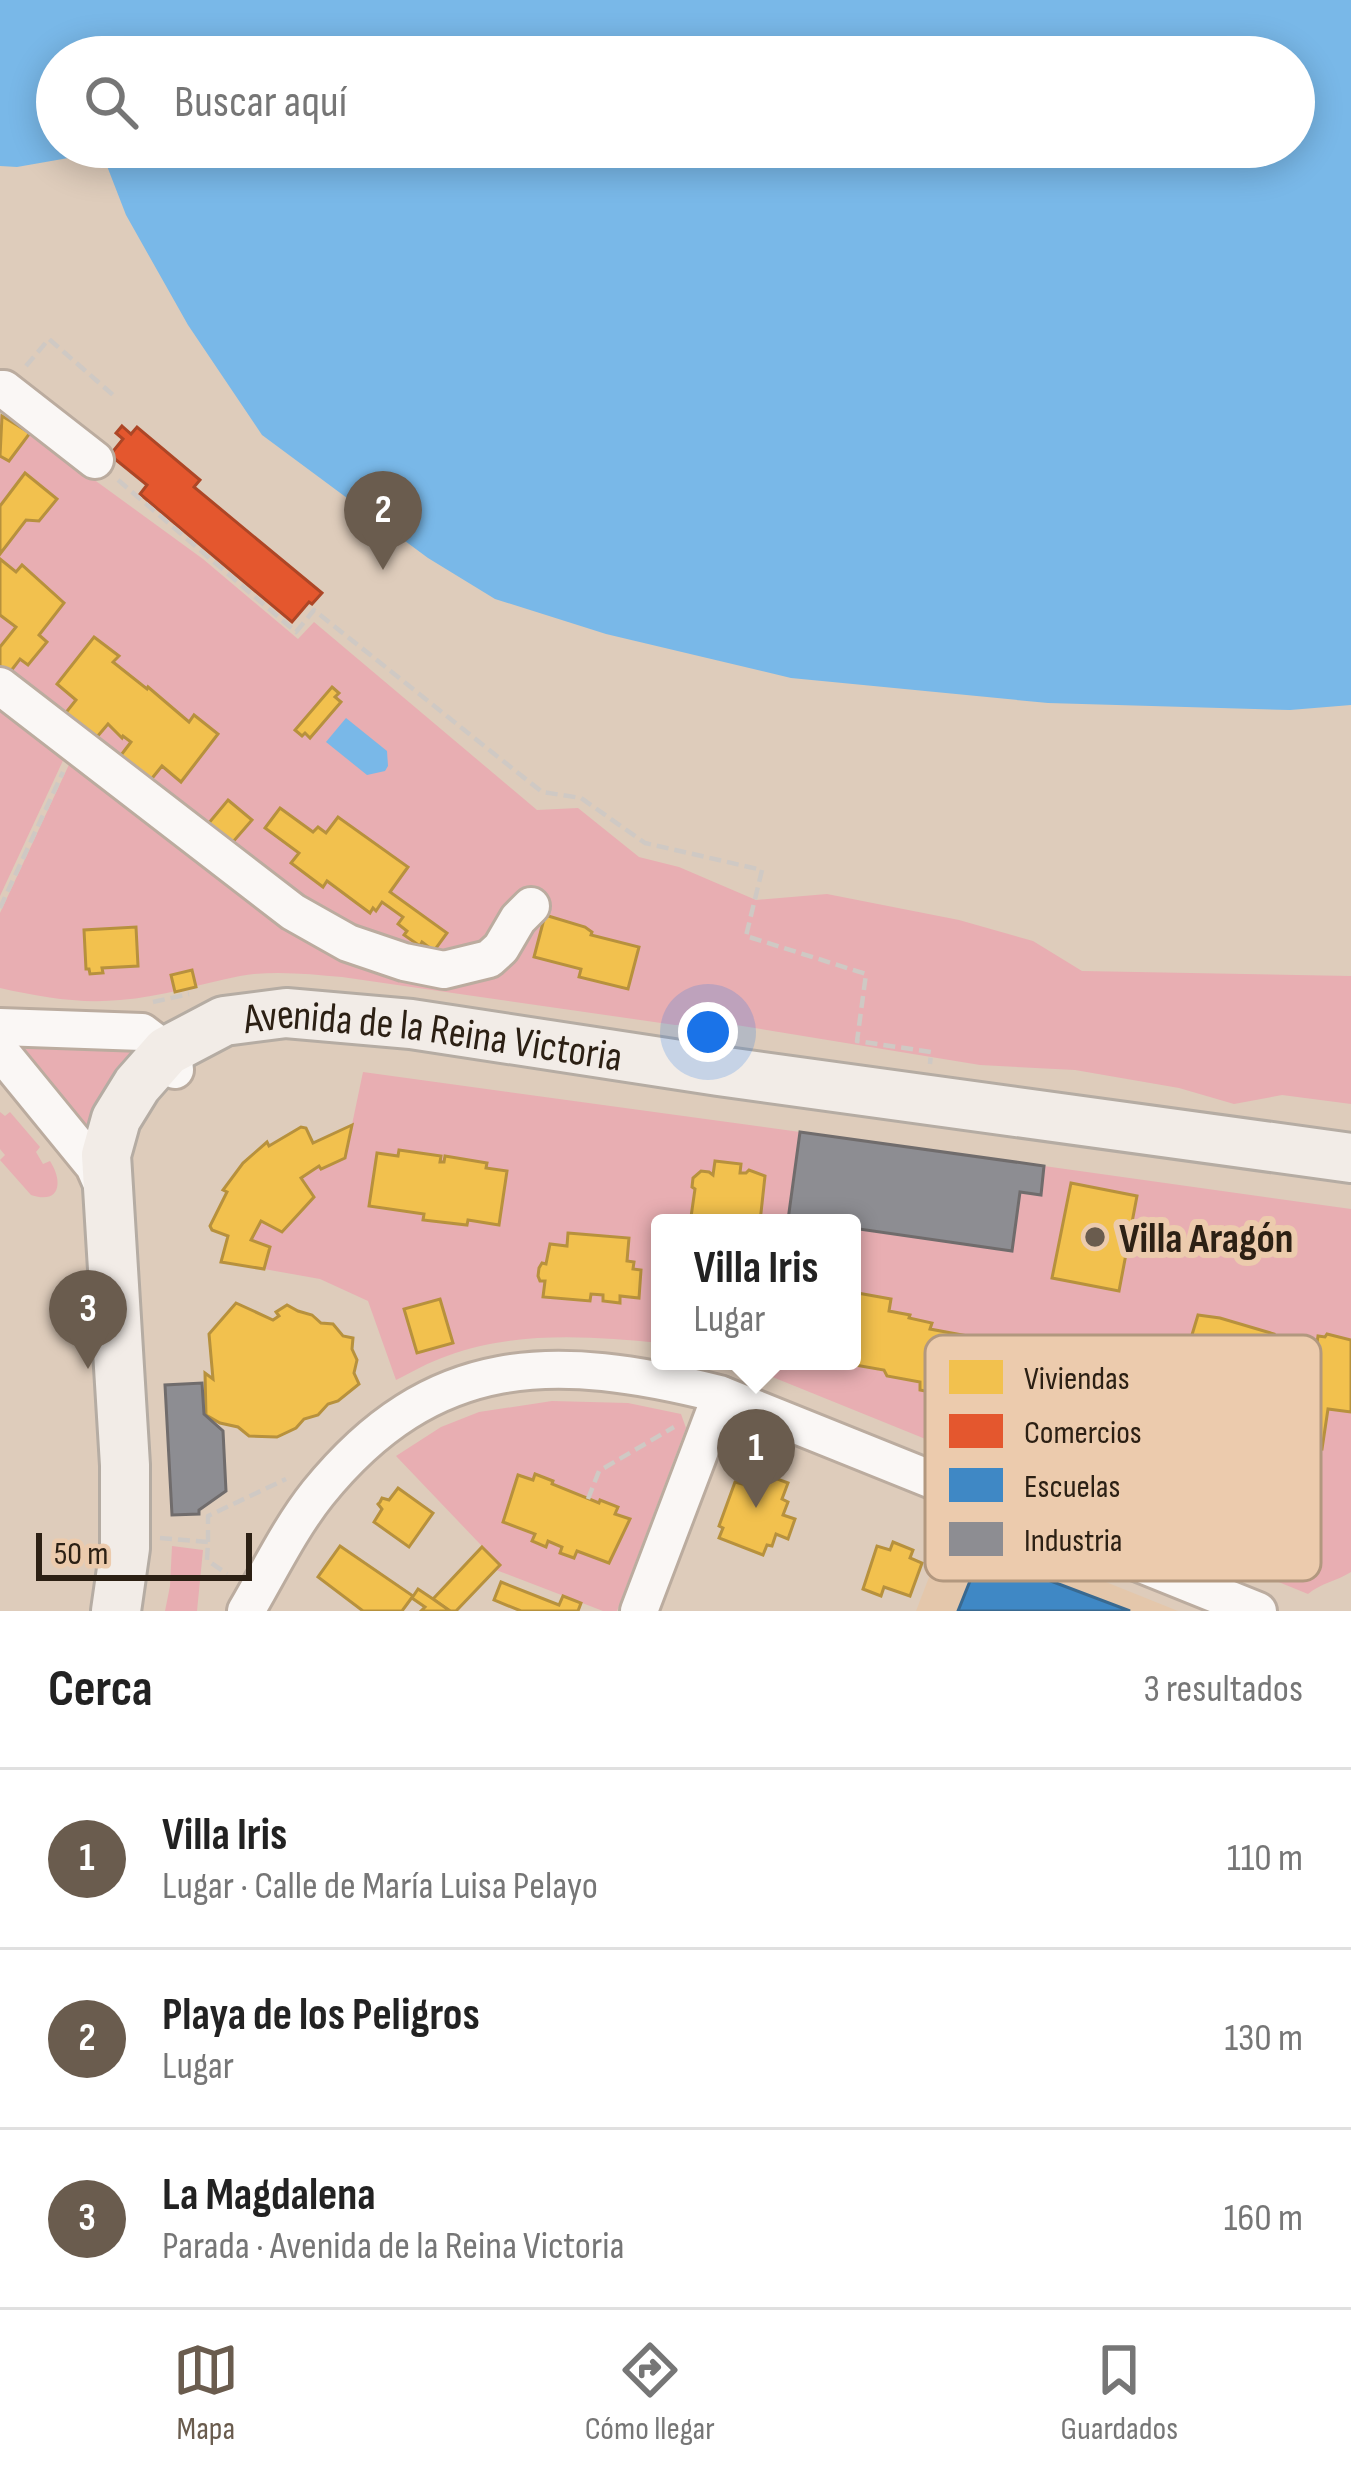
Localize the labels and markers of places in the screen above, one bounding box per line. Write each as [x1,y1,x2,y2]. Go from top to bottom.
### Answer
pin: 2 [344,471,422,570]
place label: Villa Aragón [1119,1214,1293,1265]
marker: Villa Aragón [1082,1224,1108,1250]
pin: 3 [49,1270,127,1369]
pin: 1 [717,1409,795,1508]

